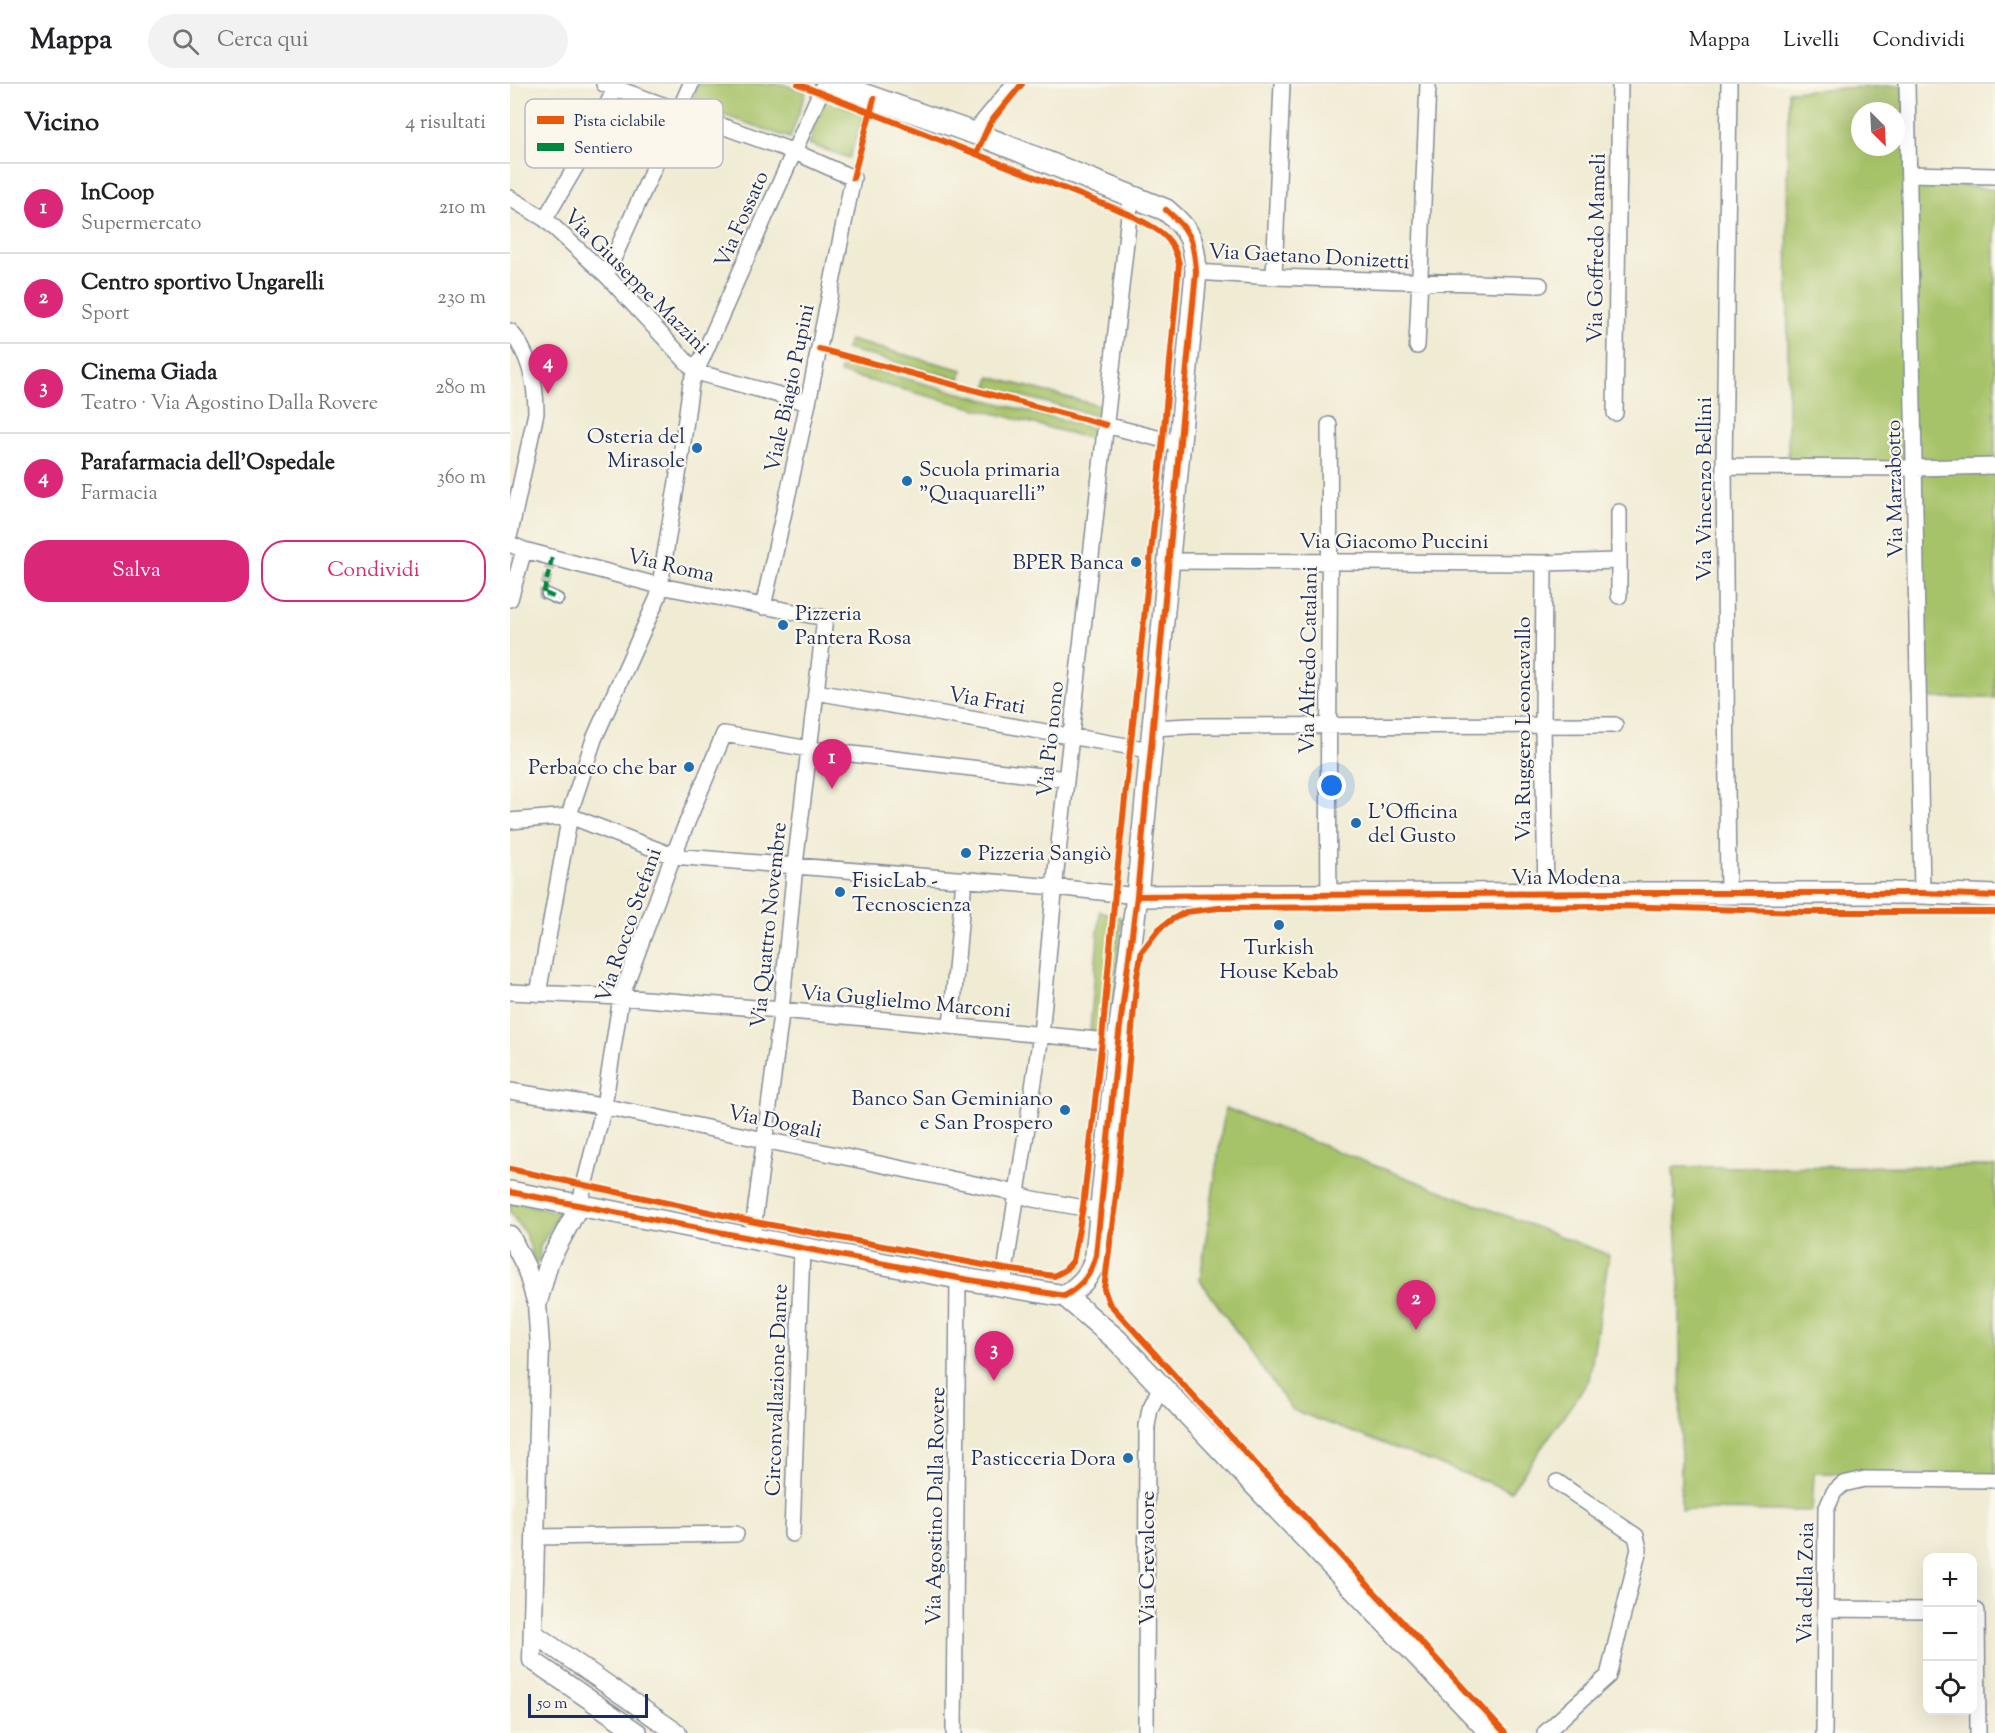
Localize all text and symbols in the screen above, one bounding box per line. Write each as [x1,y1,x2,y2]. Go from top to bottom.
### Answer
search box [148,14,568,68]
text: Mappa [30,21,112,61]
icon: search [169,25,202,58]
text: Cerca qui [217,25,308,57]
text: Mappa [1689,26,1750,56]
text: Livelli [1783,26,1840,56]
text: Condividi [1873,26,1965,56]
legend [525,99,723,168]
north arrow [1851,102,1905,156]
text: Vicino [24,105,99,142]
text: 4 risultati [405,109,486,138]
text: Pista ciclabile [574,111,665,134]
text: Sentiero [574,138,633,161]
street label: Via Goffredo Mameli [1581,153,1615,343]
street label: Via Fossato [708,167,778,273]
text: InCoop [81,178,154,210]
text: 1 [40,194,47,223]
text: 210 m [439,194,486,223]
street label: Via Giuseppe Mazzini [556,203,715,362]
text: Supermercato [81,210,201,239]
street label: Via Gaetano Donizetti [1207,238,1410,278]
text: Centro sportivo Ungarelli [81,268,324,300]
text: 2 [39,284,48,313]
text: 230 m [437,284,486,313]
text: Sport [81,300,129,329]
street label: Viale Biagio Pupini [758,301,823,475]
pin: 4 [528,344,567,394]
text: Cinema Giada [81,358,217,390]
text: 3 [39,374,48,403]
text: 280 m [435,374,486,403]
text: Teatro · Via Agostino Dalla Rovere [81,390,378,419]
street label: Via Vincenzo Bellini [1691,397,1721,581]
street label: Via Marzabotto [1880,419,1912,558]
place label: Osteria del Mirasole [587,423,685,477]
marker: Osteria del Mirasole [690,441,704,455]
text: Parafarmacia dell'Ospedale [81,448,335,480]
place label: Scuola primaria "Quaquarelli" [919,456,1061,510]
text: 4 [38,464,49,493]
text: 360 m [437,464,486,493]
marker: Scuola primaria "Quaquarelli" [900,474,914,488]
text: Farmacia [81,480,158,509]
street label: Via Giacomo Puccini [1299,528,1489,558]
button: Salva [24,540,249,602]
button: Condividi [261,540,486,602]
street label: Via Roma [624,542,718,592]
place label: BPER Banca [1012,549,1124,579]
marker: BPER Banca [1129,555,1143,569]
street label: Via Alfredo Catalani [1293,566,1327,754]
place label: Pizzeria Pantera Rosa [795,600,912,654]
street label: Via Ruggero Leoncavallo [1510,617,1540,841]
marker: Pizzeria Pantera Rosa [776,618,790,632]
street label: Via Frati [946,680,1028,723]
street label: Via Pio nono [1031,680,1073,799]
pin: 1 [812,740,852,789]
place label: Perbacco che bar [528,754,677,784]
marker: Perbacco che bar [682,760,696,774]
your location [1317,771,1346,800]
place label: L'Officina del Gusto [1368,798,1458,852]
marker: L'Officina del Gusto [1349,816,1363,830]
street label: Via Quattro Novembre [744,821,796,1030]
place label: Pizzeria Sangiò [978,840,1111,870]
street label: Via Rocco Stefani [589,844,670,1007]
marker: Pizzeria Sangiò [959,846,973,860]
street label: Via Modena [1511,864,1621,894]
place label: FisicLab - Tecnoscienza [852,867,972,921]
marker: FisicLab - Tecnoscienza [833,885,847,899]
marker: Turkish House Kebab [1272,918,1286,932]
place label: Turkish House Kebab [1219,934,1339,988]
street label: Via Guglielmo Marconi [799,979,1013,1027]
place label: Banco San Geminiano e San Prospero [851,1085,1053,1139]
street label: Via Dogali [725,1098,825,1148]
marker: Banco San Geminiano e San Prospero [1058,1103,1072,1117]
pin: 2 [1396,1280,1436,1330]
street label: Circonvallazione Dante [759,1283,797,1497]
pin: 3 [974,1332,1014,1381]
street label: Via Agostino Dalla Rovere [920,1386,954,1626]
place label: Pasticceria Dora [971,1445,1116,1475]
marker: Pasticceria Dora [1121,1451,1135,1465]
street label: Via Crevalcore [1134,1491,1164,1625]
street label: Via della Zoia [1791,1521,1823,1644]
map controls [1923,1553,1977,1715]
button: + [1923,1553,1977,1607]
button: − [1923,1607,1977,1661]
button: locate [1923,1661,1977,1715]
scale bar [528,1691,648,1718]
text: 50 m [537,1693,568,1716]

